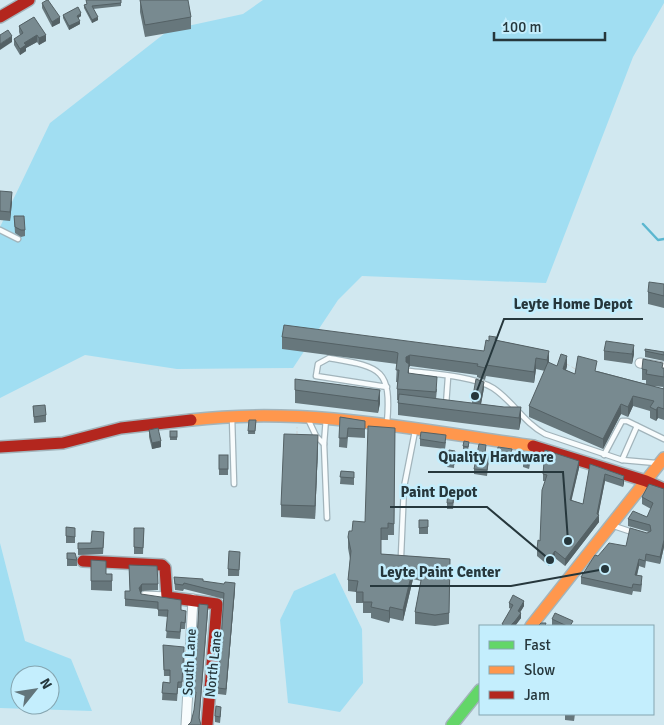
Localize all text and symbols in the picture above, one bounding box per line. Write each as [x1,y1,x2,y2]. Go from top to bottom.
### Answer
scale bar [494,10,605,42]
text: 100 m [502,18,542,36]
callout: Leyte Home Depot [504,289,643,319]
text: Leyte Home Depot [513,295,633,313]
callout: Quality Hardware [428,442,563,472]
text: Quality Hardware [438,448,554,466]
callout: Paint Depot [390,477,487,507]
text: Paint Depot [401,483,478,501]
callout: Leyte Paint Center [370,556,511,586]
text: Leyte Paint Center [380,563,500,581]
legend [479,625,654,715]
street label: South Lane [179,628,200,696]
street label: North Lane [202,630,225,698]
text: Fast [524,636,551,654]
text: Slow [524,661,555,679]
north arrow [10,665,60,715]
text: N [36,675,56,692]
text: Jam [524,686,550,704]

